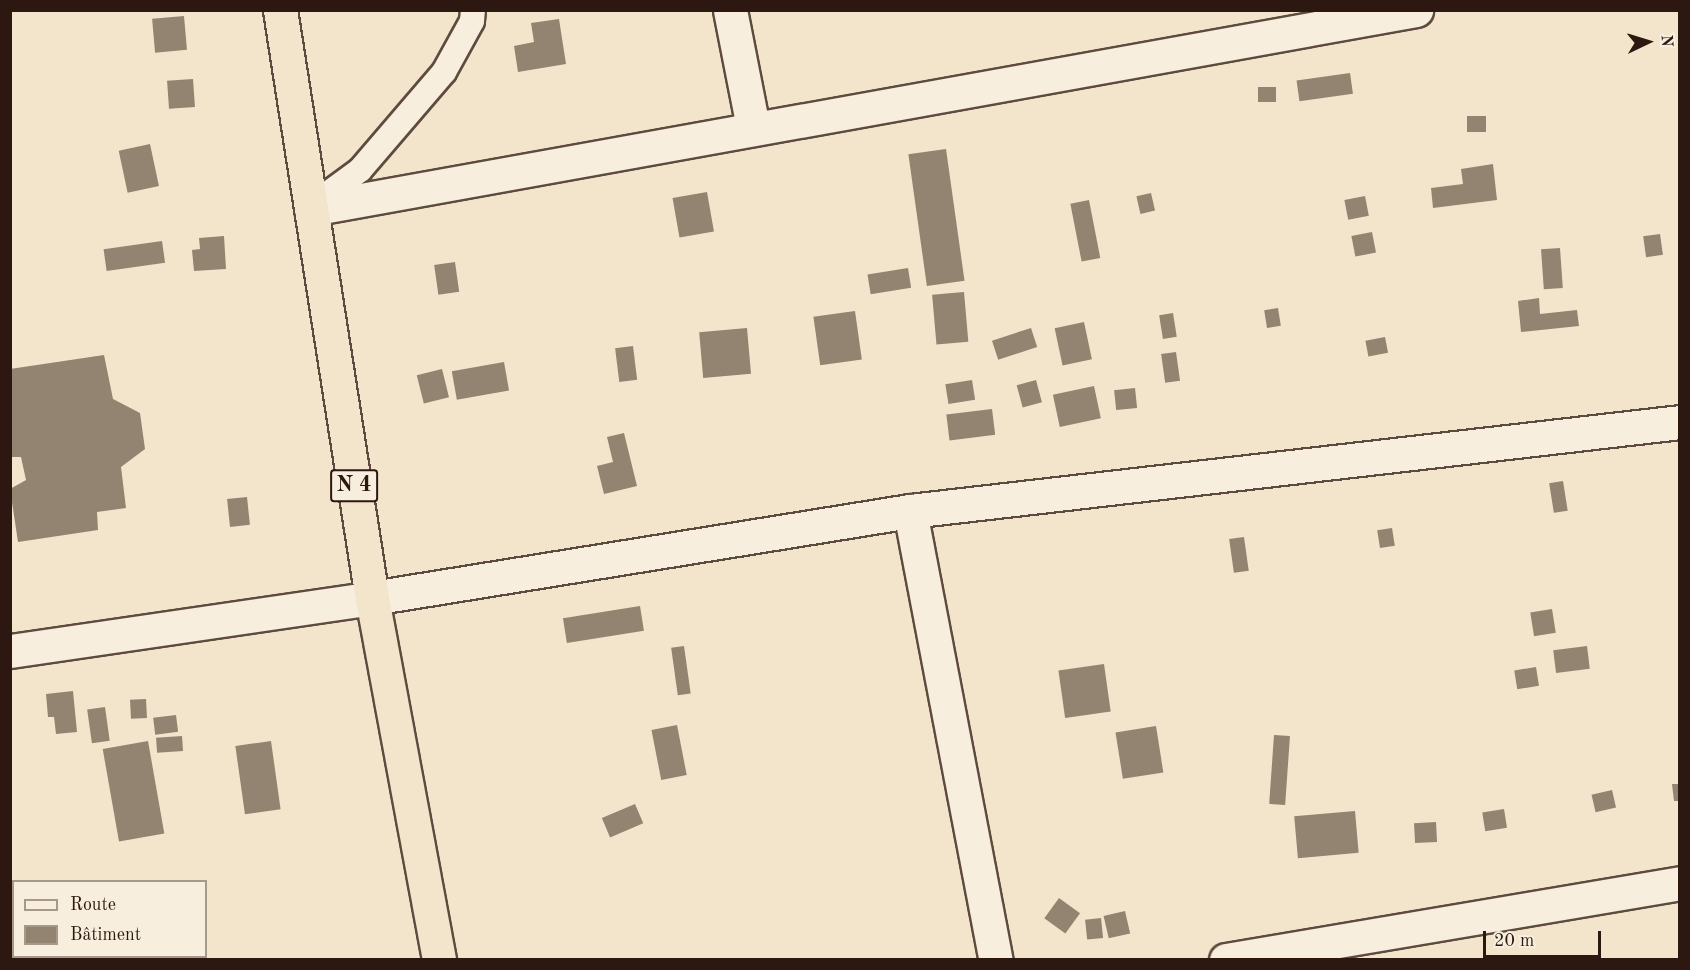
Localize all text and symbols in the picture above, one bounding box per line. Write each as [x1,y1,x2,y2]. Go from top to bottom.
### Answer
north arrow [1618,12,1678,72]
text: N [1658,34,1674,47]
road number: N 4 [330,467,378,505]
legend [12,880,207,958]
text: Route [70,896,116,914]
scale bar [1486,919,1604,957]
text: Bâtiment [70,926,141,944]
text: 20 m [1494,932,1534,950]

